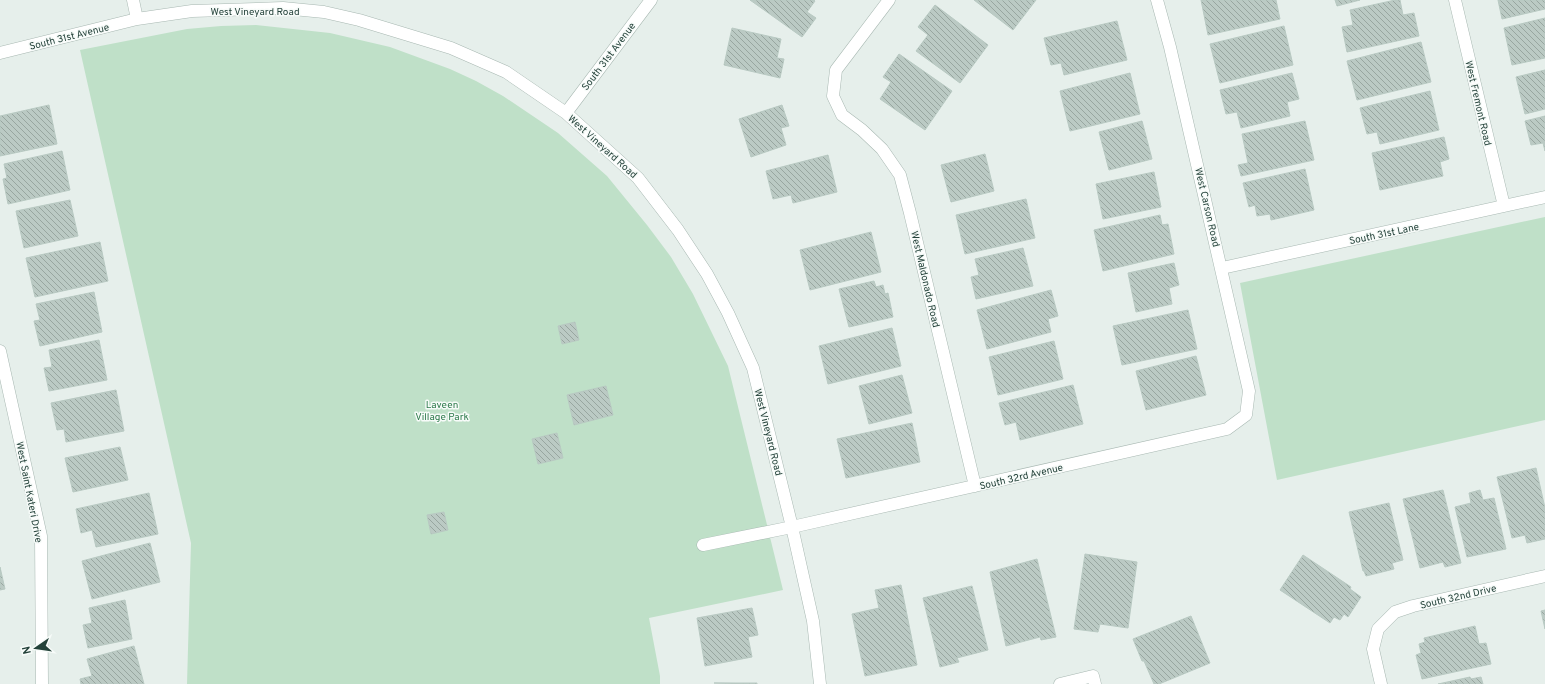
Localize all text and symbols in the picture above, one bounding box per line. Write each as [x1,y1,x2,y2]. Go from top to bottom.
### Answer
street label: West Vineyard Road [210,6,300,19]
street label: South 31st Avenue [579,20,639,94]
street label: South 31st Avenue [28,21,111,54]
street label: West Fremont Road [1461,59,1494,147]
street label: West Vineyard Road [565,112,639,182]
street label: West Carson Road [1191,166,1222,248]
street label: South 31st Lane [1348,221,1420,248]
street label: West Maldonado Road [907,230,942,329]
street label: West Vineyard Road [750,388,785,477]
park label: Laveen Village Park [415,399,469,424]
street label: West Saint Kateri Drive [12,441,45,544]
street label: South 32rd Avenue [978,462,1064,493]
street label: South 32nd Drive [1419,582,1498,613]
north arrow [16,628,56,668]
text: N [20,645,35,655]

